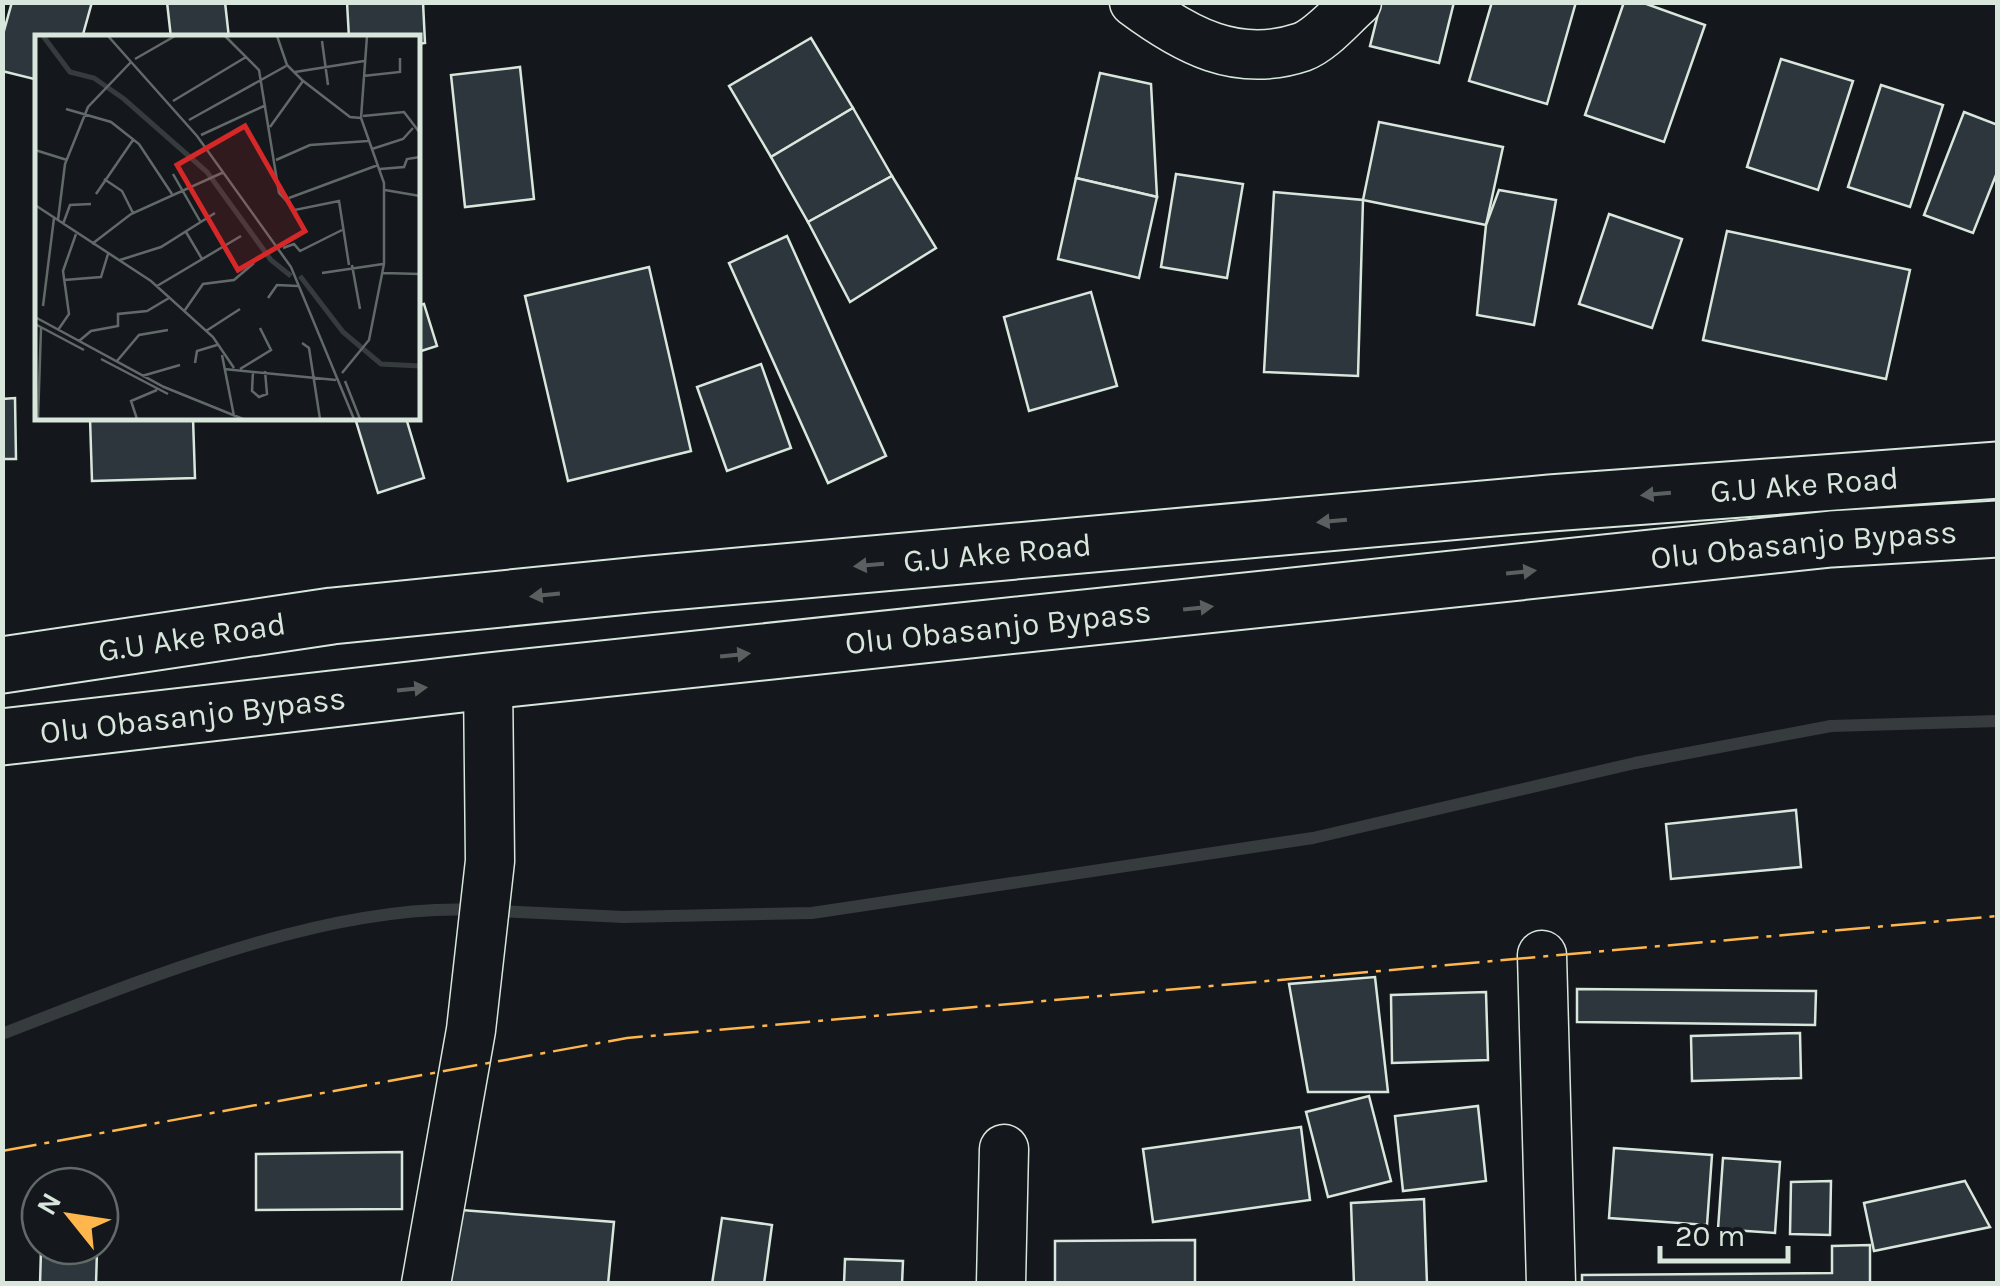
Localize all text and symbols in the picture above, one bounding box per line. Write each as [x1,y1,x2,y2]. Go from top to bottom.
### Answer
inset map [35,35,420,420]
street label: G.U Ake Road [1709,459,1900,510]
one-way arrow [1639,486,1671,502]
street label: Olu Obasanjo Bypass [1649,513,1958,576]
one-way arrow [1316,514,1347,530]
street label: G.U Ake Road [902,526,1093,580]
one-way arrow [853,558,885,574]
one-way arrow [1506,564,1537,580]
one-way arrow [529,587,561,603]
street label: Olu Obasanjo Bypass [843,593,1153,662]
one-way arrow [1183,600,1214,616]
street label: G.U Ake Road [96,605,288,669]
one-way arrow [720,647,752,663]
street label: Olu Obasanjo Bypass [38,679,348,751]
one-way arrow [397,681,429,697]
north arrow [20,1166,120,1266]
text: N [29,1187,68,1221]
scale bar [1660,1201,1788,1263]
text: 20 m [1675,1218,1745,1254]

